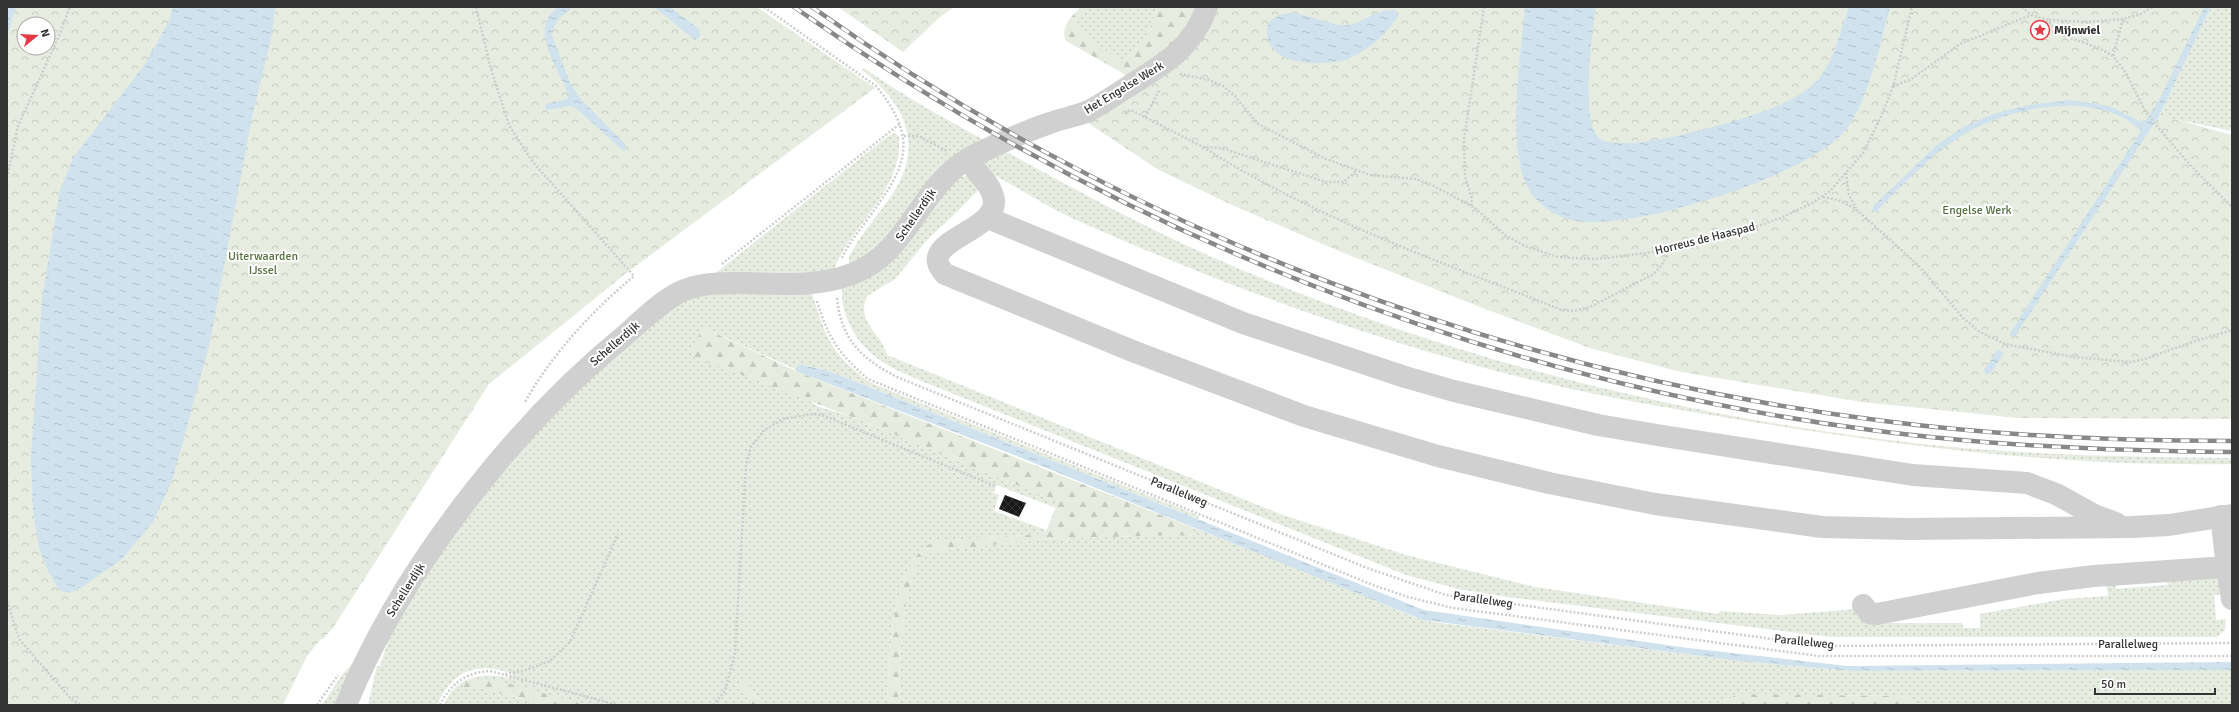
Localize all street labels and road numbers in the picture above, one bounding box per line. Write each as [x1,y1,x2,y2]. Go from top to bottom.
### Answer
street label: Het Engelse Werk [1081,58,1167,118]
street label: Schellerdijk [892,186,940,244]
street label: Horreus de Haaspad [1653,219,1757,259]
street label: Schellerdijk [587,318,643,370]
street label: Parallelweg [1148,474,1210,510]
street label: Schellerdijk [384,560,428,620]
street label: Parallelweg [1452,588,1514,612]
street label: Parallelweg [1773,631,1835,653]
street label: Parallelweg [2098,637,2158,652]

